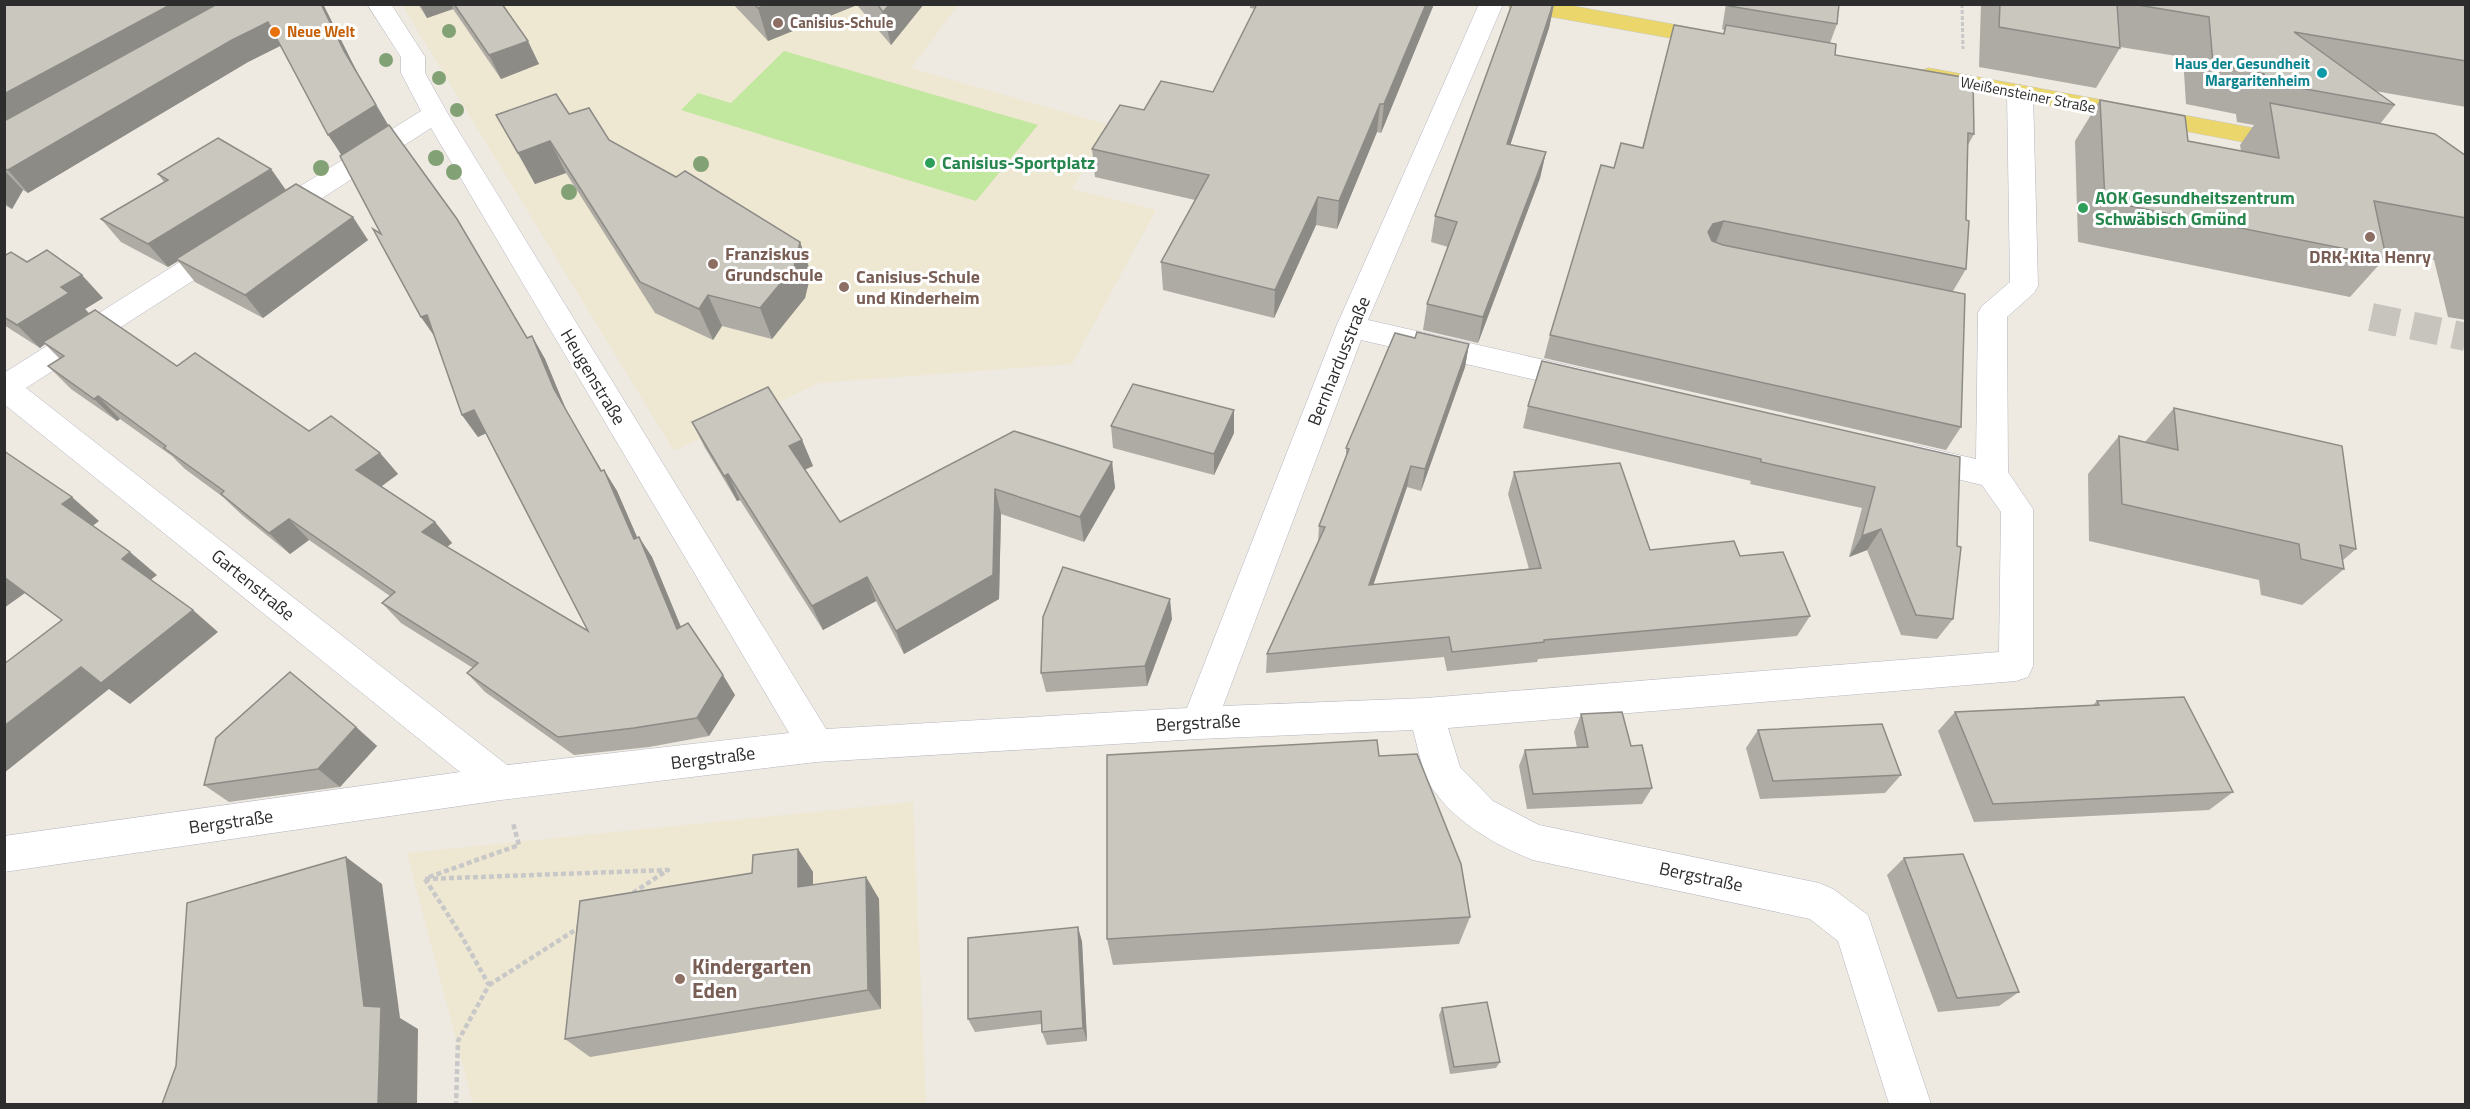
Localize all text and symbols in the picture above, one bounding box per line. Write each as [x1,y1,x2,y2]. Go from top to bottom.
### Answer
place label: Canisius-Schule [790,11,894,34]
marker: Canisius-Schule [771,16,785,30]
place label: Neue Welt [287,20,356,43]
marker: Neue Welt [268,25,282,39]
place label: Haus der Gesundheit Margaritenheim [2175,52,2311,92]
marker: Haus der Gesundheit Margaritenheim [2315,66,2329,80]
street label: Weißensteiner Straße [1958,70,2098,119]
place label: Canisius-Sportplatz [942,149,1095,176]
marker: Canisius-Sportplatz [923,156,937,170]
place label: AOK Gesundheitszentrum Schwäbisch Gmünd [2095,184,2295,232]
marker: AOK Gesundheitszentrum Schwäbisch Gmünd [2076,201,2090,215]
marker: DRK-Kita Henry [2363,230,2377,244]
place label: Franziskus Grundschule [725,240,823,288]
place label: DRK-Kita Henry [2309,243,2431,270]
marker: Franziskus Grundschule [706,257,720,271]
place label: Canisius-Schule und Kinderheim [856,263,980,311]
marker: Canisius-Schule und Kinderheim [837,280,851,294]
street label: Bernhardusstraße [1300,292,1377,430]
street label: Heugenstraße [554,323,633,430]
street label: Gartenstraße [206,542,301,627]
street label: Bergstraße [1155,707,1241,738]
street label: Bergstraße [669,739,757,776]
street label: Bergstraße [187,802,275,841]
street label: Bergstraße [1657,854,1745,899]
place label: Kindergarten Eden [692,950,811,1006]
marker: Kindergarten Eden [673,972,687,986]

